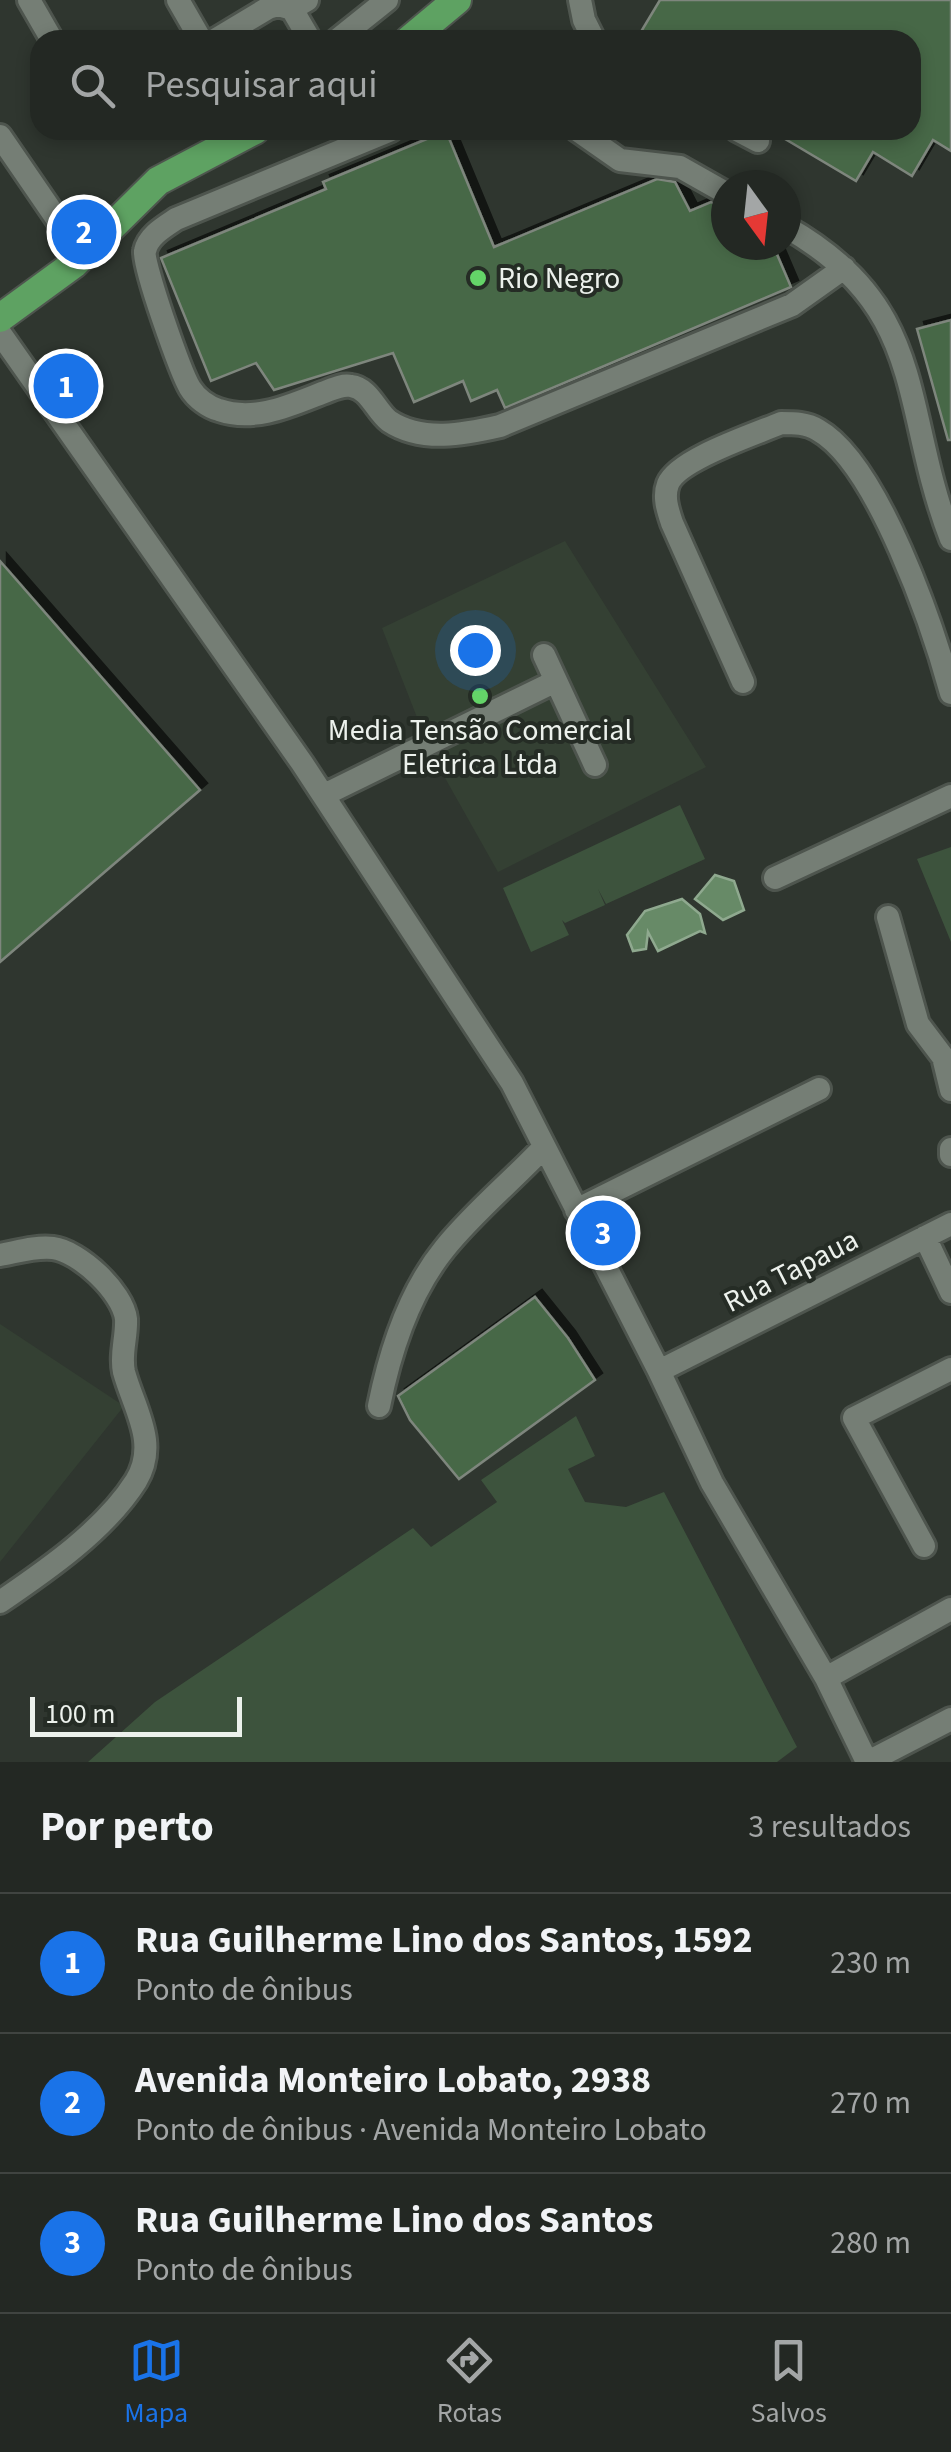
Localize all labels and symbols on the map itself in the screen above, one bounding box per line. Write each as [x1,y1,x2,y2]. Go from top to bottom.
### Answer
north arrow [711,170,801,260]
pin: 2 [52,194,116,270]
place label: Rio Negro [498,257,620,300]
marker: Rio Negro [467,267,489,289]
pin: 1 [34,348,98,424]
your location [450,625,501,676]
marker: Media Tensão Comercial Eletrica Ltda [469,685,491,707]
place label: Media Tensão Comercial Eletrica Ltda [328,709,632,786]
pin: 3 [570,1196,636,1270]
street label: Rua Tapaua [716,1219,866,1323]
scale bar [30,1692,242,1736]

